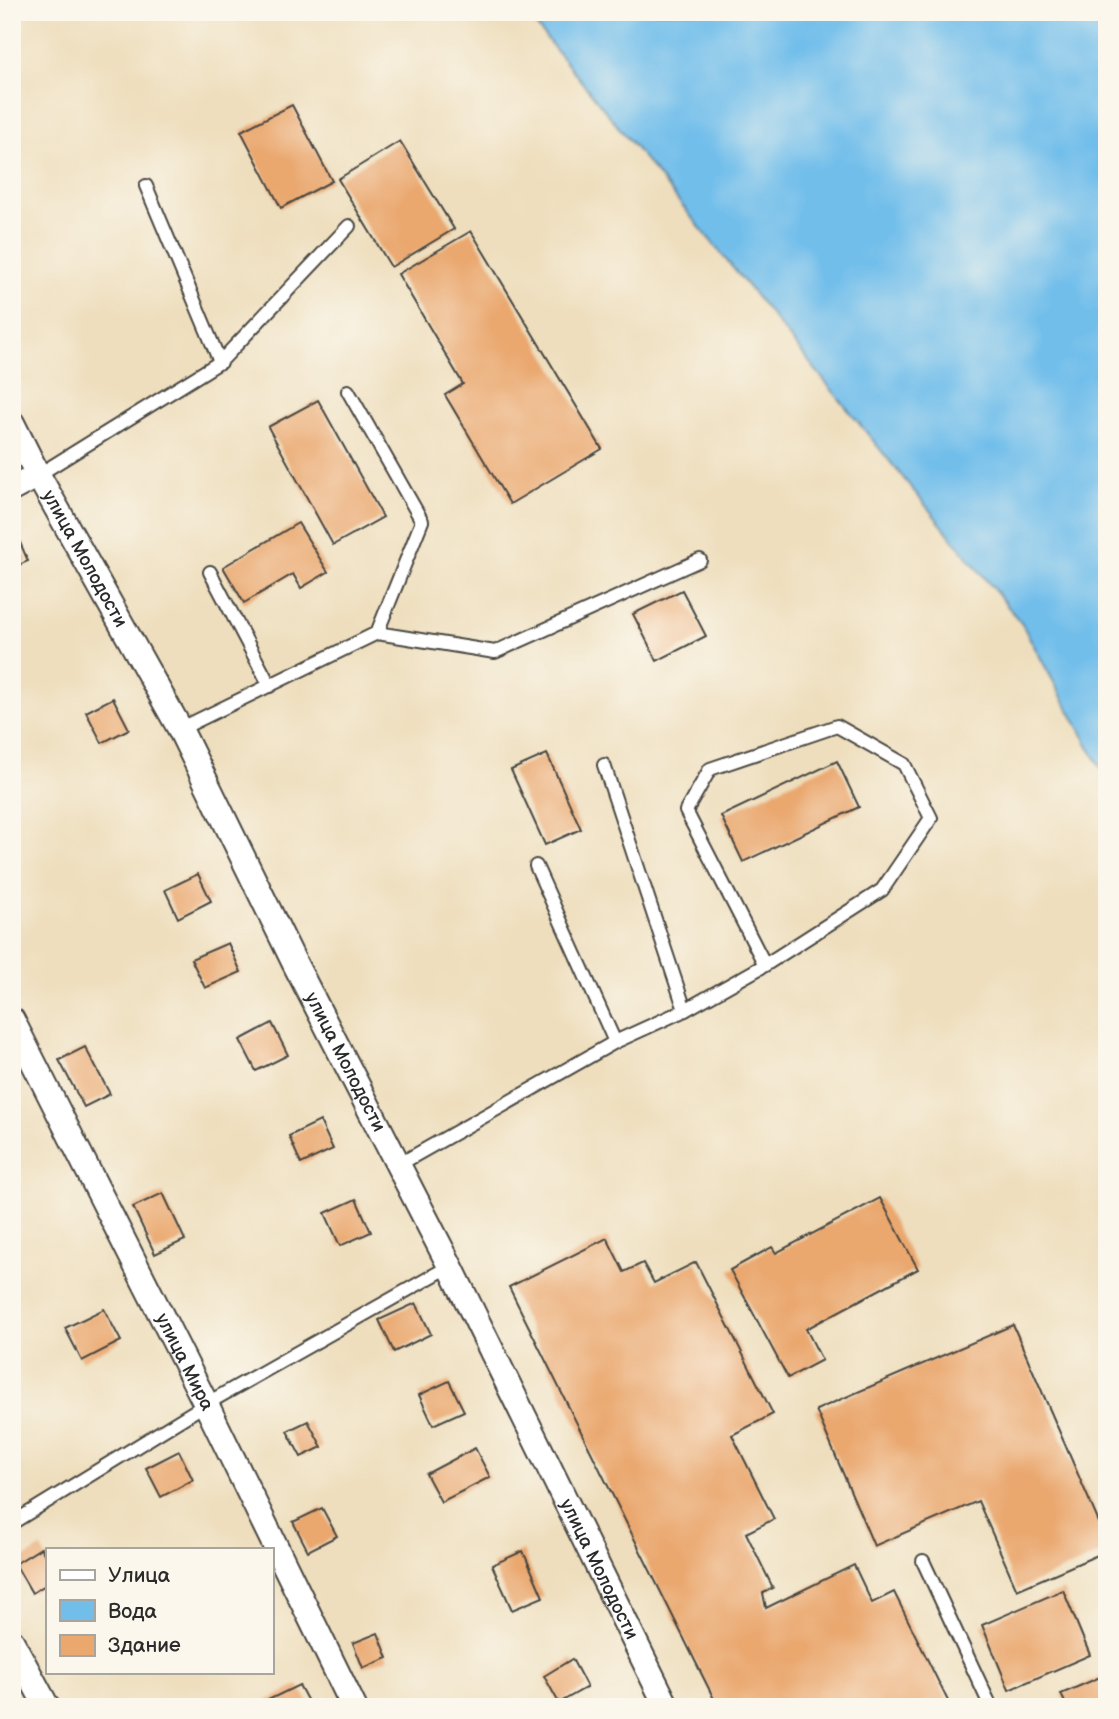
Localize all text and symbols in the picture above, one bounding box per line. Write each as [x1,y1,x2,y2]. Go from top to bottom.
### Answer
street label: улица Молодости [37,486,132,631]
street label: улица Молодости [300,988,391,1136]
street label: улица Мира [150,1309,219,1414]
street label: улица Молодости [555,1495,643,1643]
legend [46,1548,273,1674]
text: Улица [108,1563,171,1588]
text: Вода [108,1599,157,1624]
text: Здание [108,1633,181,1658]

